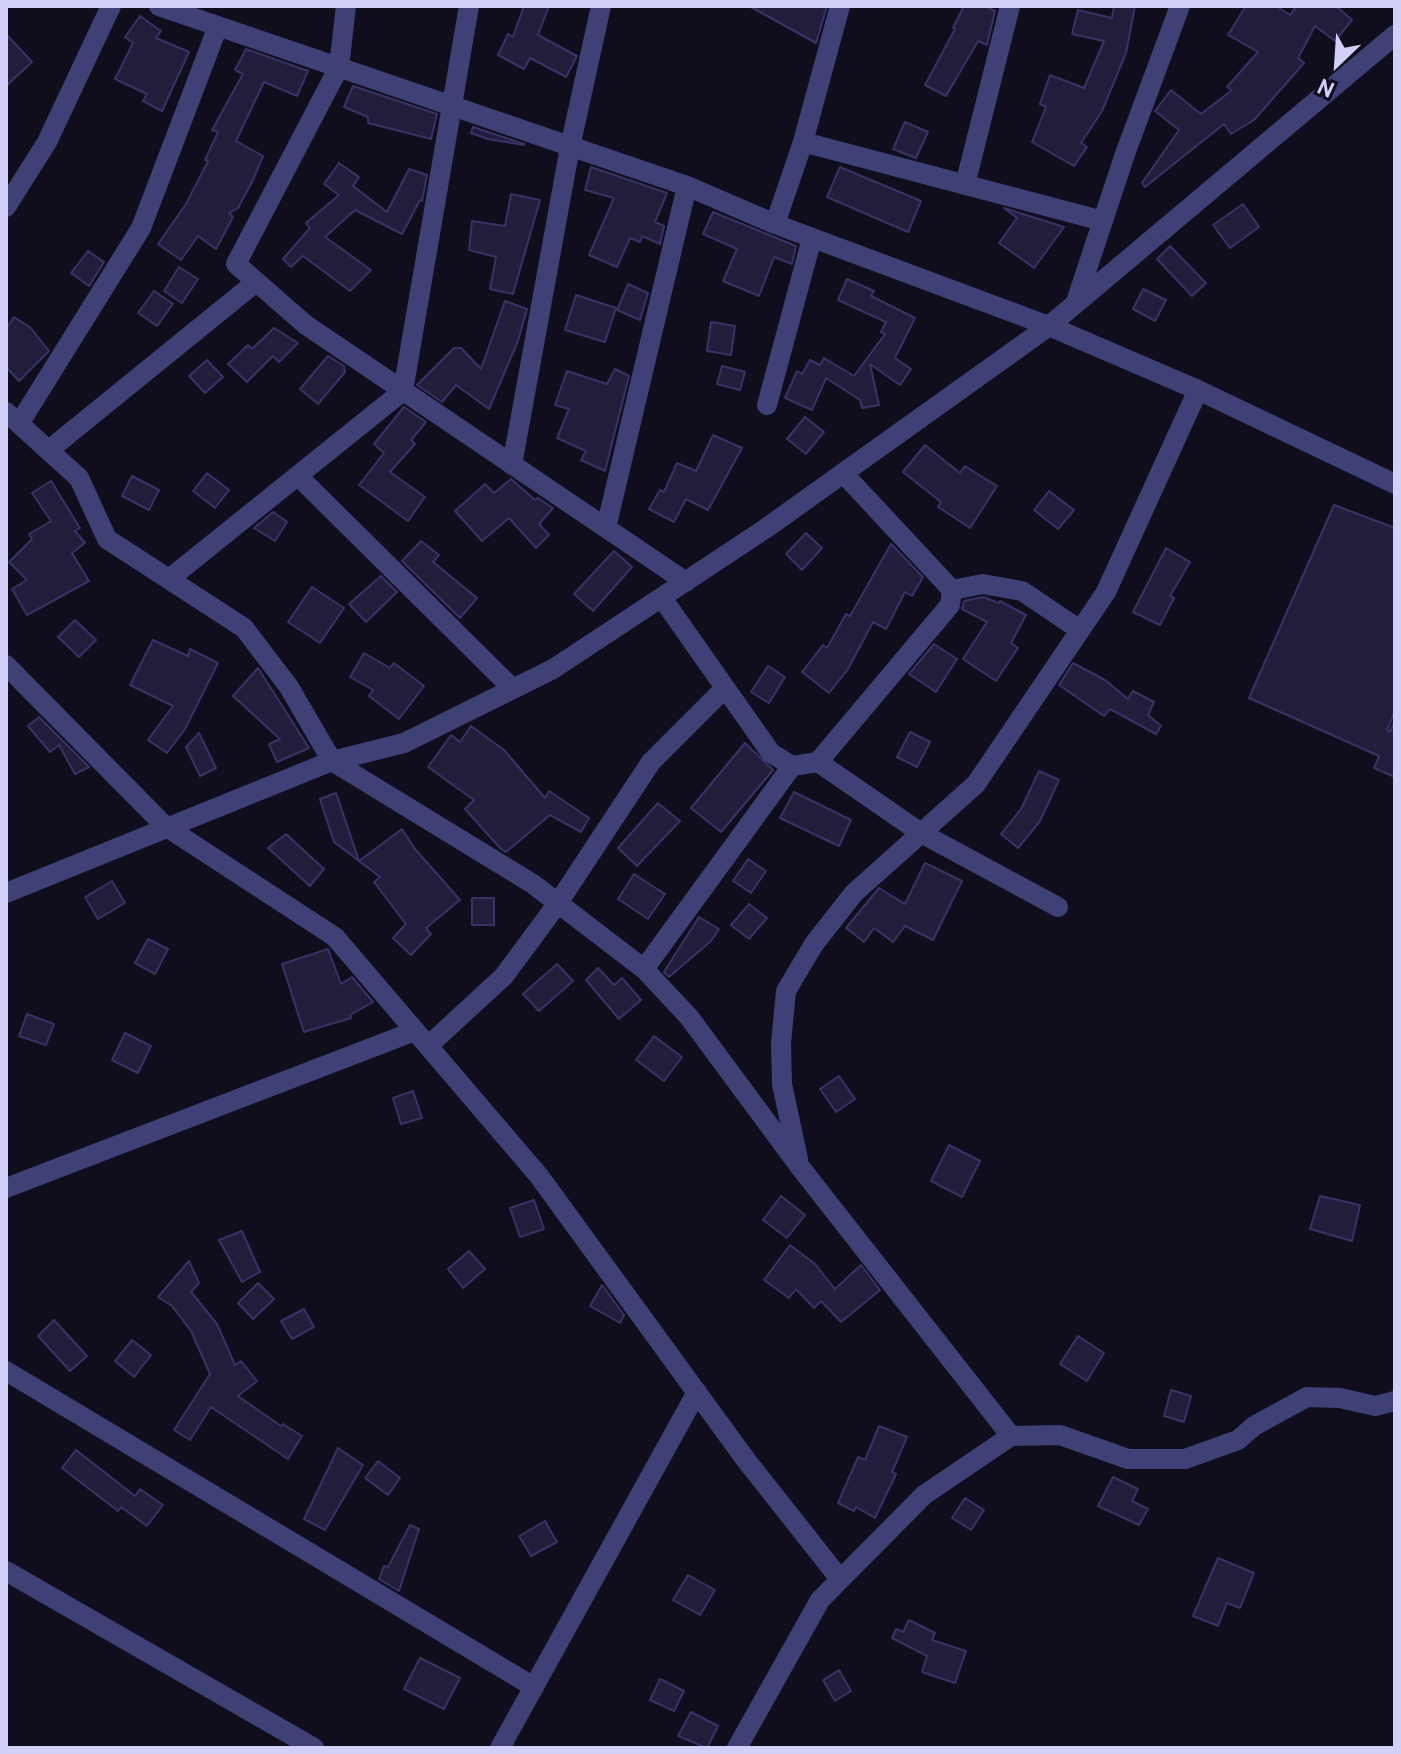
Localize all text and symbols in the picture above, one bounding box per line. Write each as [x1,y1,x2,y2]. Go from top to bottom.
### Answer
north arrow [1297,24,1377,104]
text: N [1314,71,1340,102]

